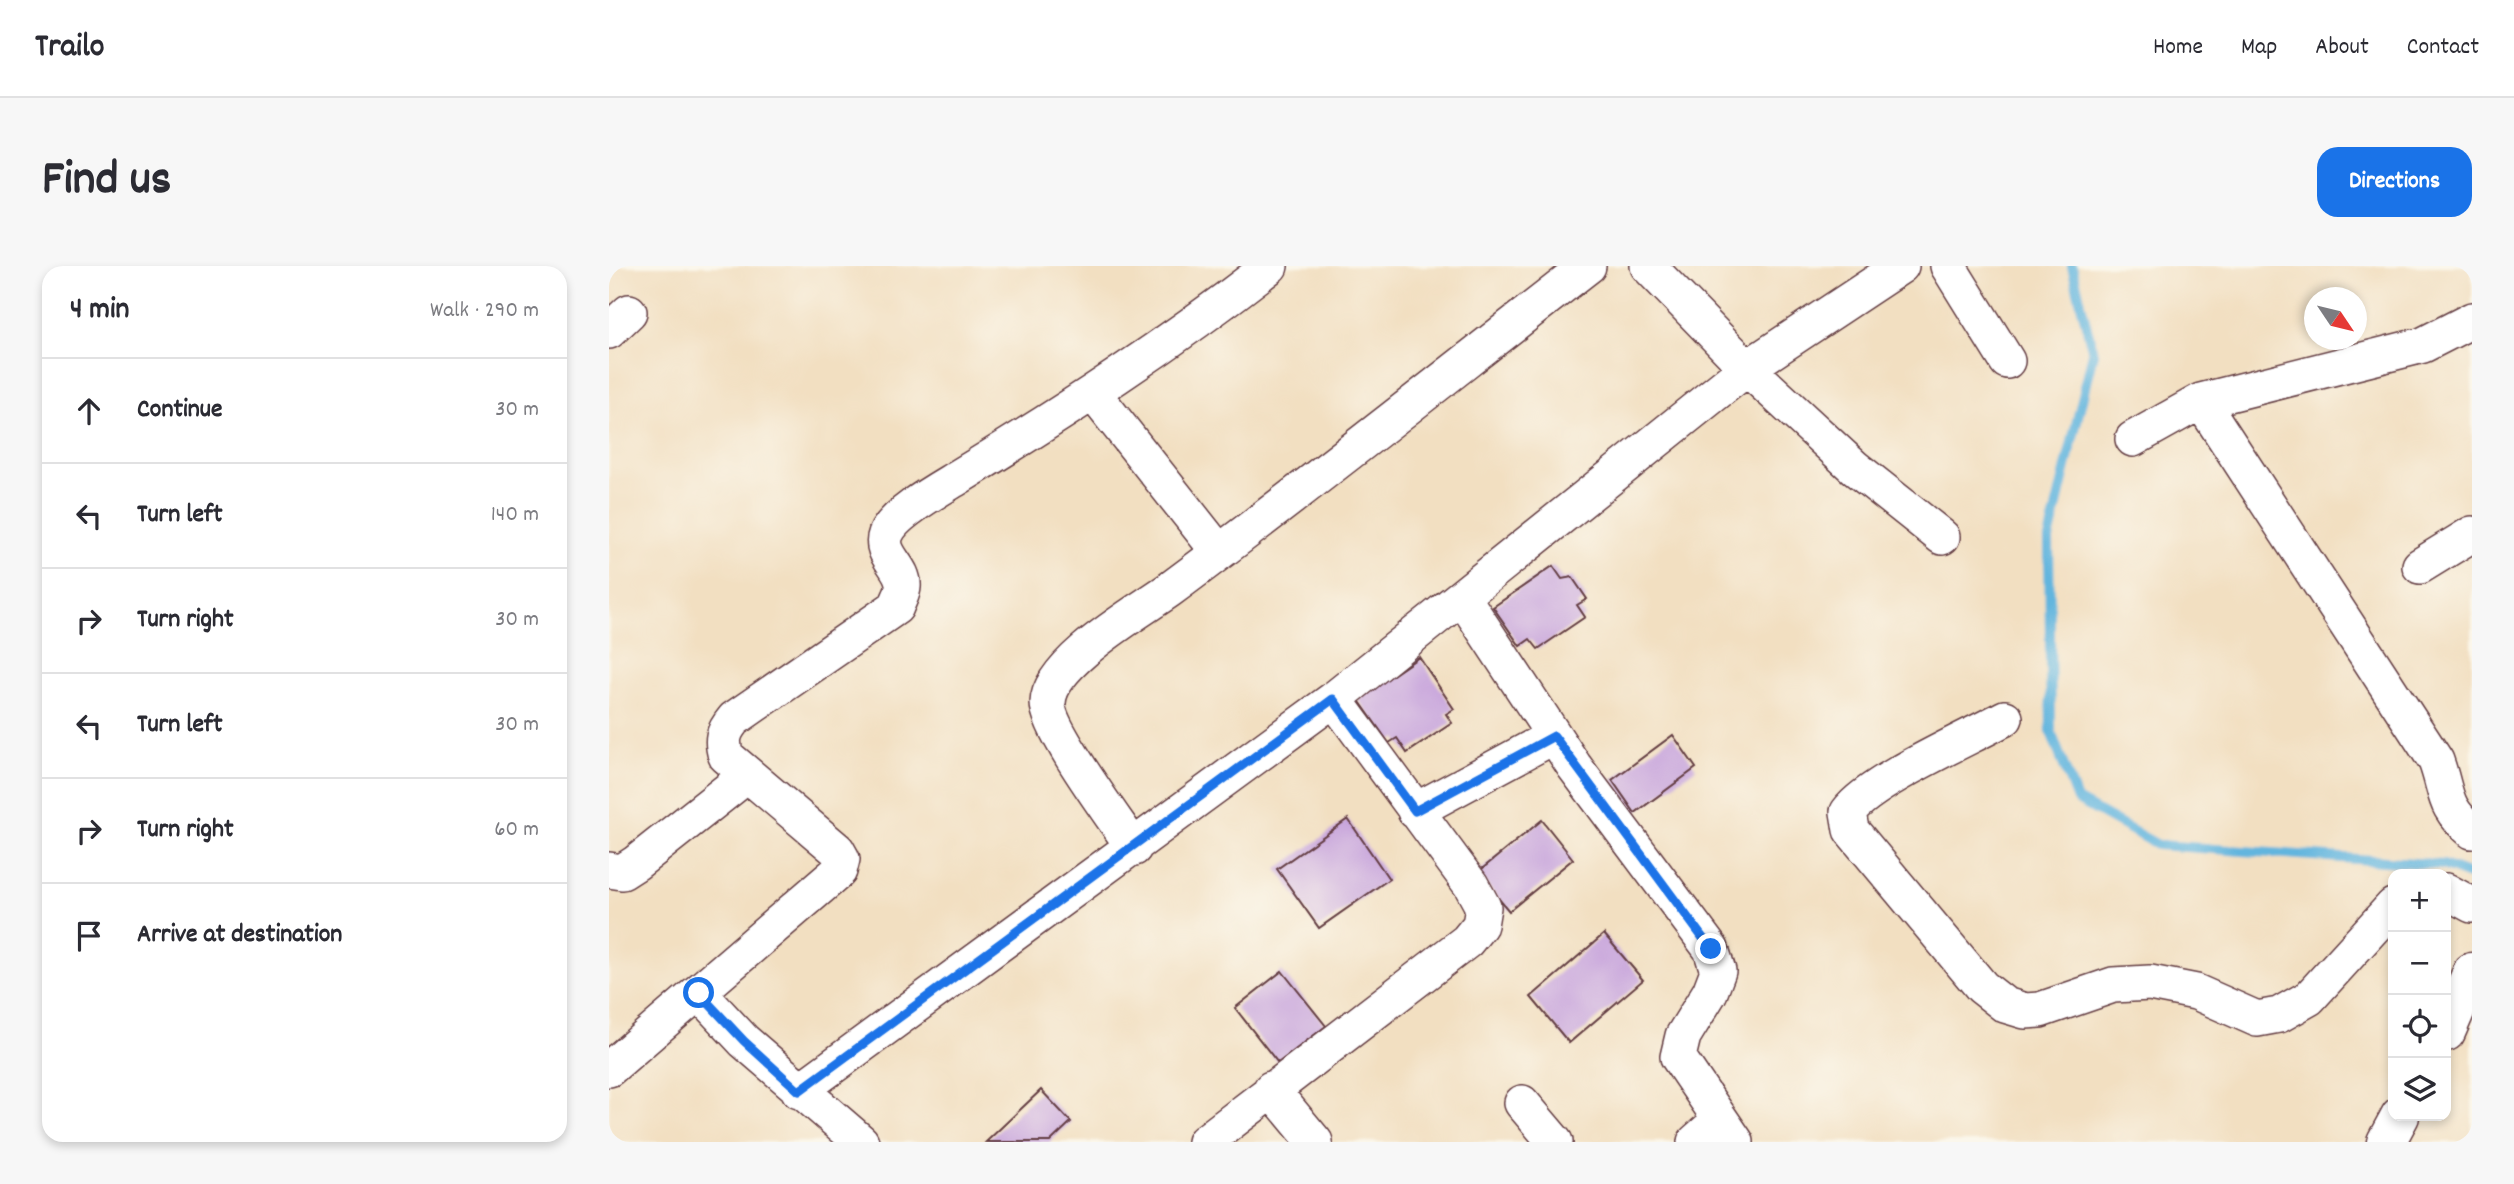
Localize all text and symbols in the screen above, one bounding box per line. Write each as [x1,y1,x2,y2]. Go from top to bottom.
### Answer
text: Trailo [35,25,105,72]
text: Home [2153,31,2203,65]
text: Map [2241,31,2277,65]
text: About [2315,31,2369,65]
text: Contact [2407,31,2479,65]
text: Find us [42,147,171,217]
button: Directions [2317,147,2472,217]
north arrow [2304,287,2367,350]
text: 4 min [70,290,129,333]
text: Walk · 290 m [430,295,539,328]
icon: ahead [70,392,108,430]
text: Continue [137,392,222,429]
text: 30 m [495,394,539,427]
icon: left [70,497,108,535]
text: Turn left [137,497,223,534]
text: 140 m [491,499,539,532]
icon: right [70,602,108,640]
text: Turn right [137,602,234,639]
text: 30 m [495,604,539,637]
icon: left [70,707,108,745]
text: Turn left [137,707,223,744]
text: 30 m [495,709,539,742]
icon: right [70,812,108,850]
text: Turn right [137,812,234,849]
text: 60 m [494,814,539,847]
map controls [2388,869,2451,1121]
button: + [2388,869,2451,932]
icon: arrive [70,917,108,955]
text: Arrive at destination [137,917,342,954]
button: − [2388,932,2451,995]
route end [1695,933,1726,964]
route start [683,977,714,1008]
button: locate [2388,995,2451,1058]
button: layers [2388,1058,2451,1121]

